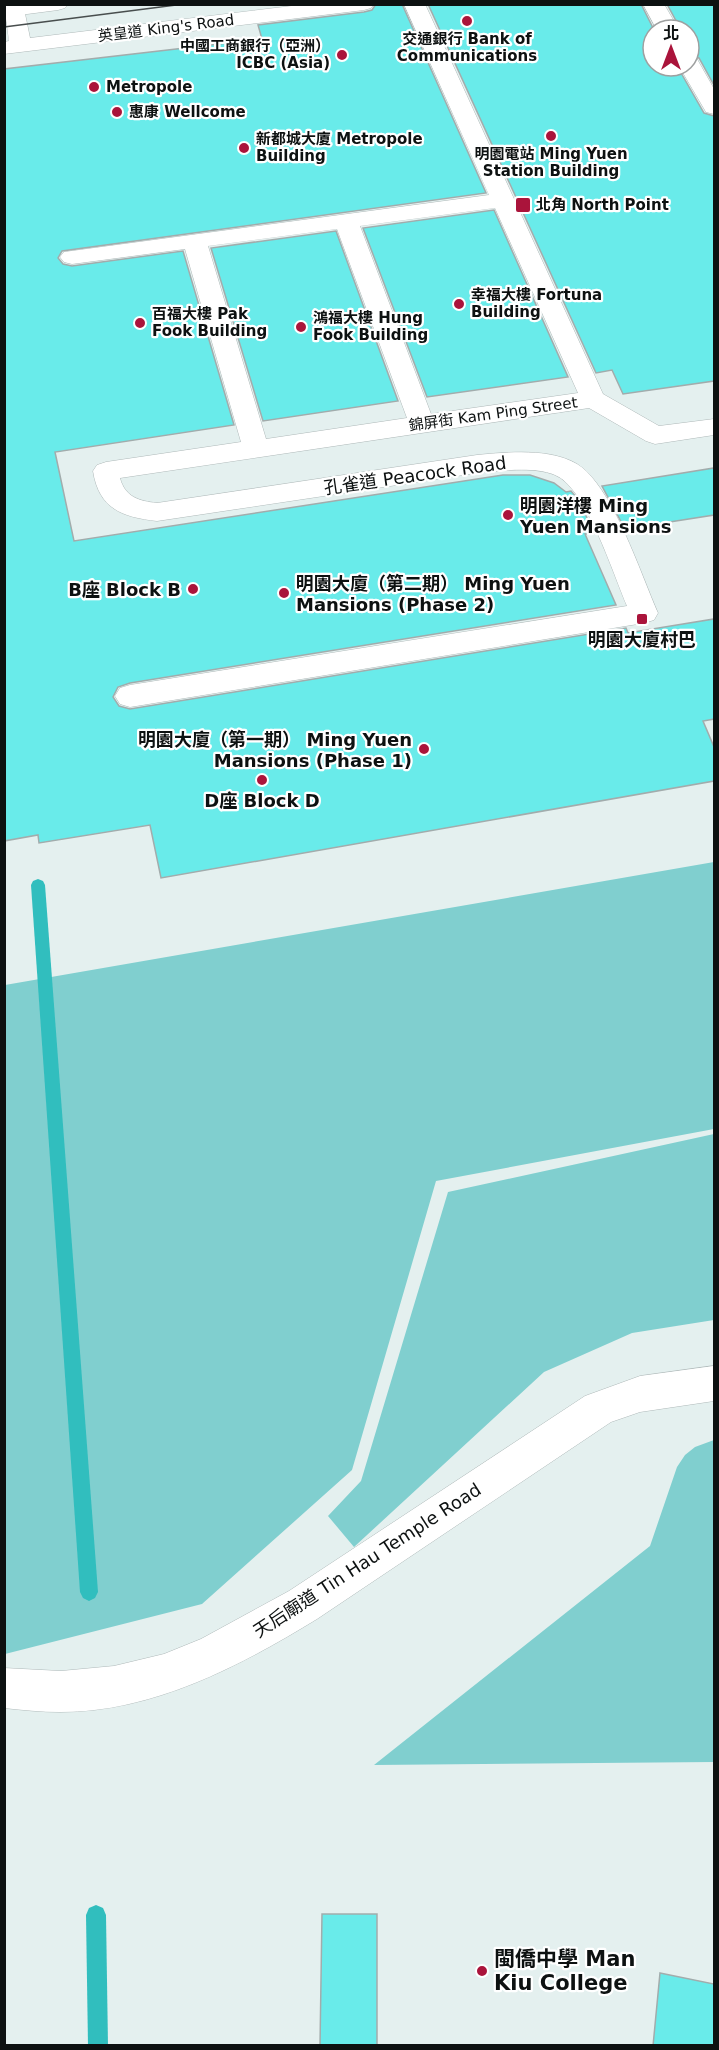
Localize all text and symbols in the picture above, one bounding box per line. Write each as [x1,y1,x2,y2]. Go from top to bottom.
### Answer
street label: 英皇道 King's Road [97,11,235,45]
marker: 交通銀行 Bank of Communications [460,14,474,28]
north arrow [641,18,701,78]
text: 北 [663,24,679,43]
place label: 交通銀行 Bank of Communications [397,30,537,65]
place label: 中國工商銀行（亞洲） ICBC (Asia) [180,37,330,72]
marker: 中國工商銀行（亞洲） ICBC (Asia) [335,48,349,62]
place label: Metropole [106,78,192,96]
marker: Metropole [87,80,101,94]
place label: 惠康 Wellcome [129,103,246,121]
marker: 惠康 Wellcome [110,105,124,119]
marker: 明園電站 Ming Yuen Station Building [544,129,558,143]
place label: 新都城大廈 Metropole Building [256,130,423,165]
marker: 新都城大廈 Metropole Building [237,141,251,155]
place label: 明園電站 Ming Yuen Station Building [474,145,628,180]
marker: 北角 North Point [514,196,532,214]
place label: 北角 North Point [536,196,669,214]
place label: 幸福大樓 Fortuna Building [471,286,602,321]
marker: 幸福大樓 Fortuna Building [452,297,466,311]
place label: 百福大樓 Pak Fook Building [152,305,267,340]
place label: 鴻福大樓 Hung Fook Building [313,309,428,344]
marker: 百福大樓 Pak Fook Building [133,316,147,330]
marker: 鴻福大樓 Hung Fook Building [294,320,308,334]
street label: 錦屏街 Kam Ping Street [407,393,579,435]
street label: 孔雀道 Peacock Road [322,452,508,498]
place label: 明園洋樓 Ming Yuen Mansions [519,495,671,537]
marker: 明園洋樓 Ming Yuen Mansions [501,508,515,522]
place label: 明園大廈（第二期） Ming Yuen Mansions (Phase 2) [296,573,570,615]
place label: B座 Block B [68,579,181,600]
marker: B座 Block B [186,582,200,596]
marker: 明園大廈（第二期） Ming Yuen Mansions (Phase 2) [277,586,291,600]
marker: 明園大廈村巴 [635,612,649,626]
place label: 明園大廈村巴 [588,629,696,650]
place label: 明園大廈（第一期） Ming Yuen Mansions (Phase 1) [138,729,412,771]
marker: 明園大廈（第一期） Ming Yuen Mansions (Phase 1) [417,742,431,756]
marker: D座 Block D [255,773,269,787]
place label: D座 Block D [204,790,320,811]
street label: 天后廟道 Tin Hau Temple Road [249,1479,485,1641]
place label: 閩僑中學 Man Kiu College [494,1947,635,1995]
marker: 閩僑中學 Man Kiu College [475,1964,489,1978]

